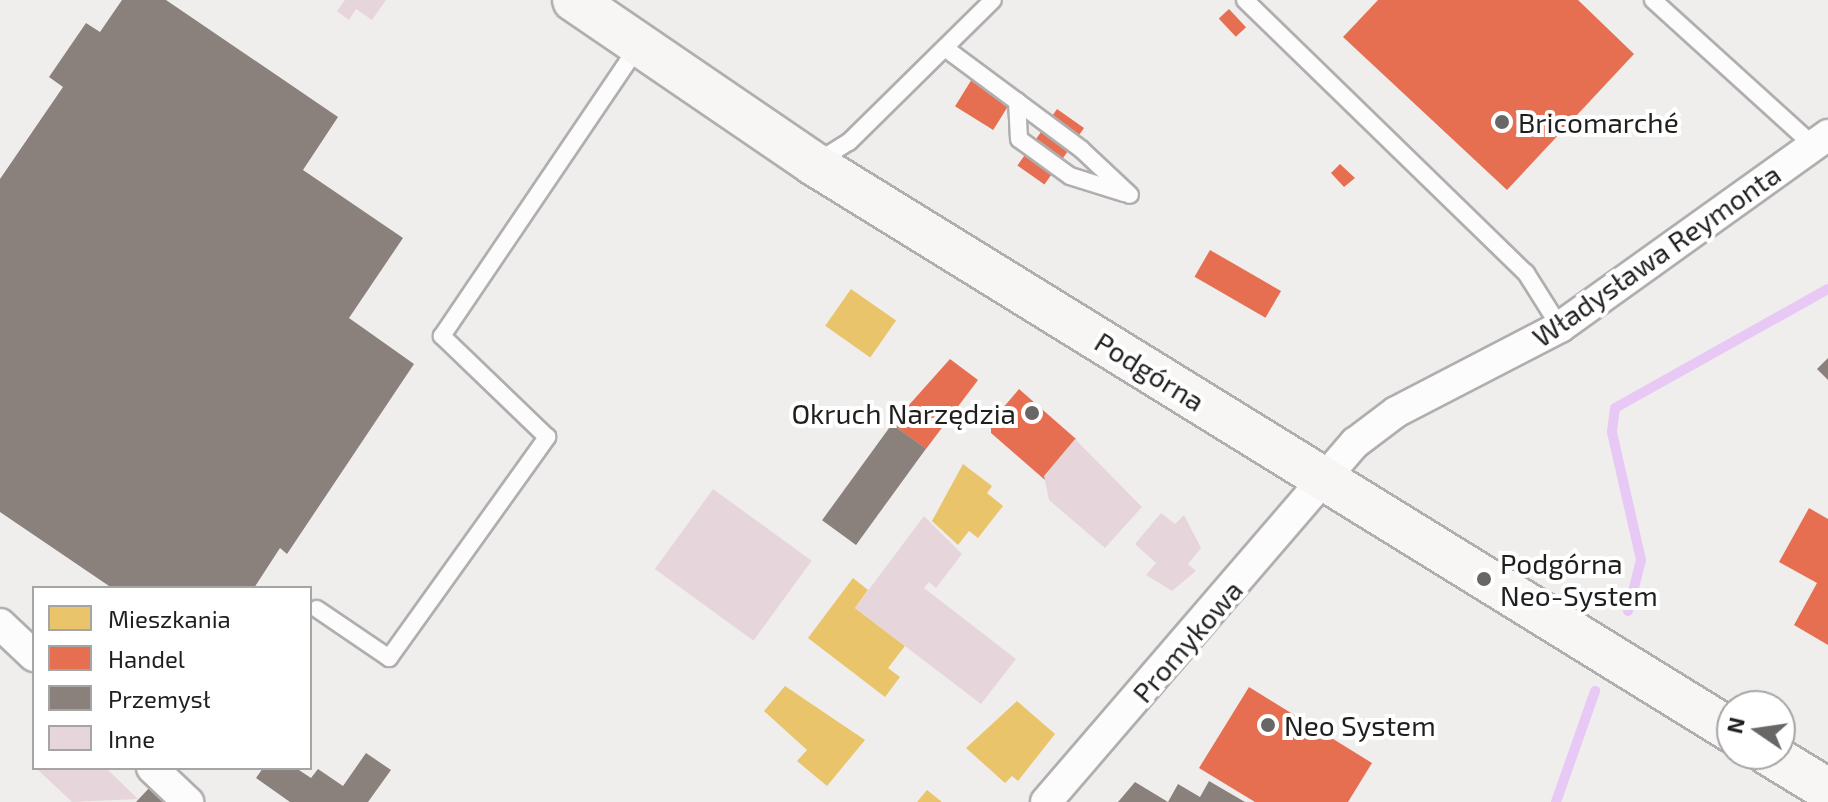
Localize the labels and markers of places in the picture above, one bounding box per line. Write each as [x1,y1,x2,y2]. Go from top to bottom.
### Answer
place label: Bricomarché [1518,105,1679,139]
marker: Bricomarché [1493,113,1511,131]
place label: Okruch Narzędzia [791,396,1016,430]
marker: Okruch Narzędzia [1023,404,1041,422]
place label: Podgórna Neo-System [1500,546,1658,612]
marker: Podgórna Neo-System [1475,570,1493,588]
place label: Neo System [1284,708,1436,742]
marker: Neo System [1259,716,1277,734]

